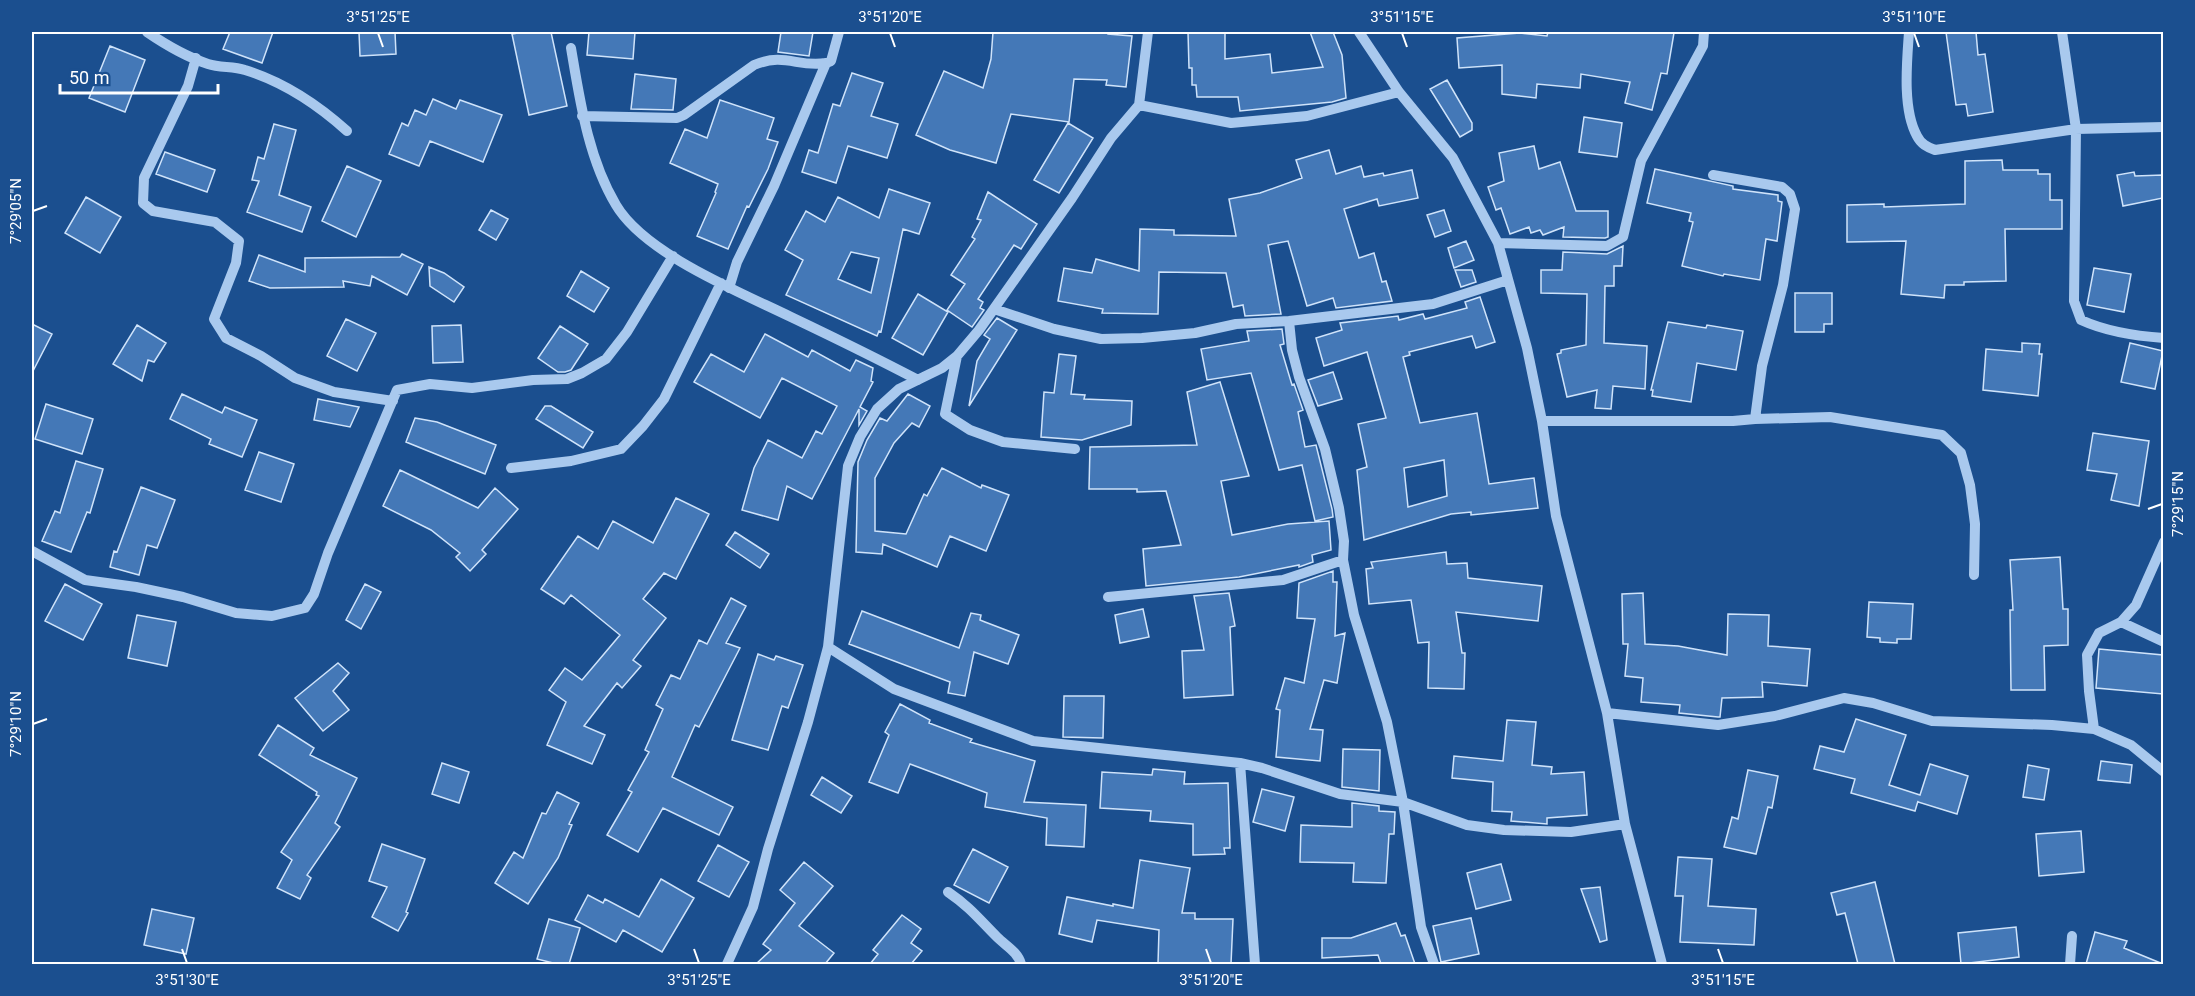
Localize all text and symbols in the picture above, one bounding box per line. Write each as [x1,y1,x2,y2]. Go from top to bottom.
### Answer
text: 3°51'25"E [346,8,410,26]
text: 3°51'20"E [858,8,922,26]
text: 3°51'15"E [1370,8,1434,26]
text: 3°51'10"E [1882,8,1946,26]
scale bar [60,57,218,95]
text: 50 m [69,67,109,88]
text: 7°29'05"N [7,178,25,244]
text: 7°29'15"N [2169,471,2187,537]
text: 7°29'10"N [7,691,25,757]
text: 3°51'30"E [155,971,219,989]
text: 3°51'25"E [667,971,731,989]
text: 3°51'20"E [1179,971,1243,989]
text: 3°51'15"E [1691,971,1755,989]

